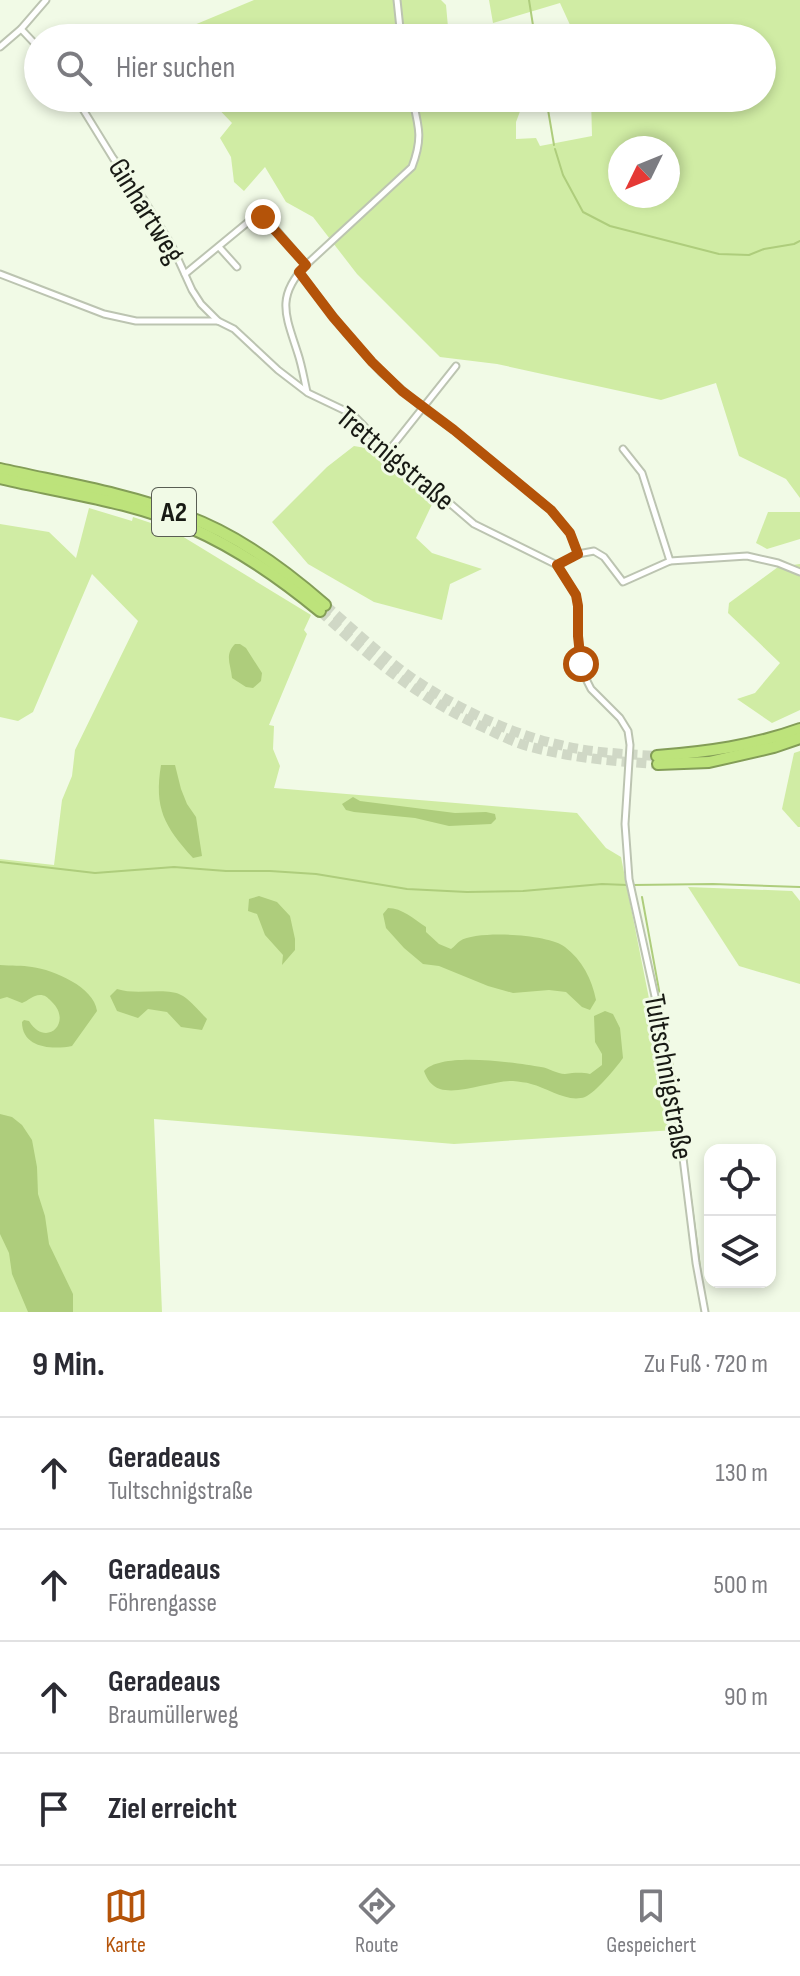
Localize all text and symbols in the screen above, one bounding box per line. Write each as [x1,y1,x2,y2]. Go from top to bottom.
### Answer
search box [24,24,776,112]
icon: search [52,46,96,90]
text: Hier suchen [116,50,235,86]
north arrow [608,136,680,208]
street label: Ginhartweg [100,152,192,270]
route end [245,199,281,235]
street label: Trettnigstraße [329,399,461,519]
road number: A2 [152,488,196,536]
route start [563,646,599,682]
street label: Tultschnigstraße [636,991,700,1163]
map controls [704,1144,776,1288]
button: locate [704,1144,776,1216]
button: layers [704,1216,776,1288]
text: 9 Min. [32,1344,105,1385]
text: Zu Fuß · 720 m [644,1349,768,1380]
text: Geradeaus [108,1440,221,1476]
icon: ahead [32,1451,76,1495]
text: 130 m [716,1458,768,1489]
text: Tultschnigstraße [108,1476,253,1507]
text: Geradeaus [108,1552,221,1588]
icon: ahead [32,1563,76,1607]
text: 500 m [714,1570,768,1601]
text: Föhrengasse [108,1588,217,1619]
text: Geradeaus [108,1664,221,1700]
icon: ahead [32,1675,76,1719]
text: 90 m [724,1682,768,1713]
text: Braumüllerweg [108,1700,238,1731]
icon: arrive [32,1787,76,1831]
text: Ziel erreicht [108,1791,237,1827]
tab: Karte [104,1884,148,1959]
tab: Route [355,1884,399,1959]
tab: Gespeichert [606,1884,696,1959]

